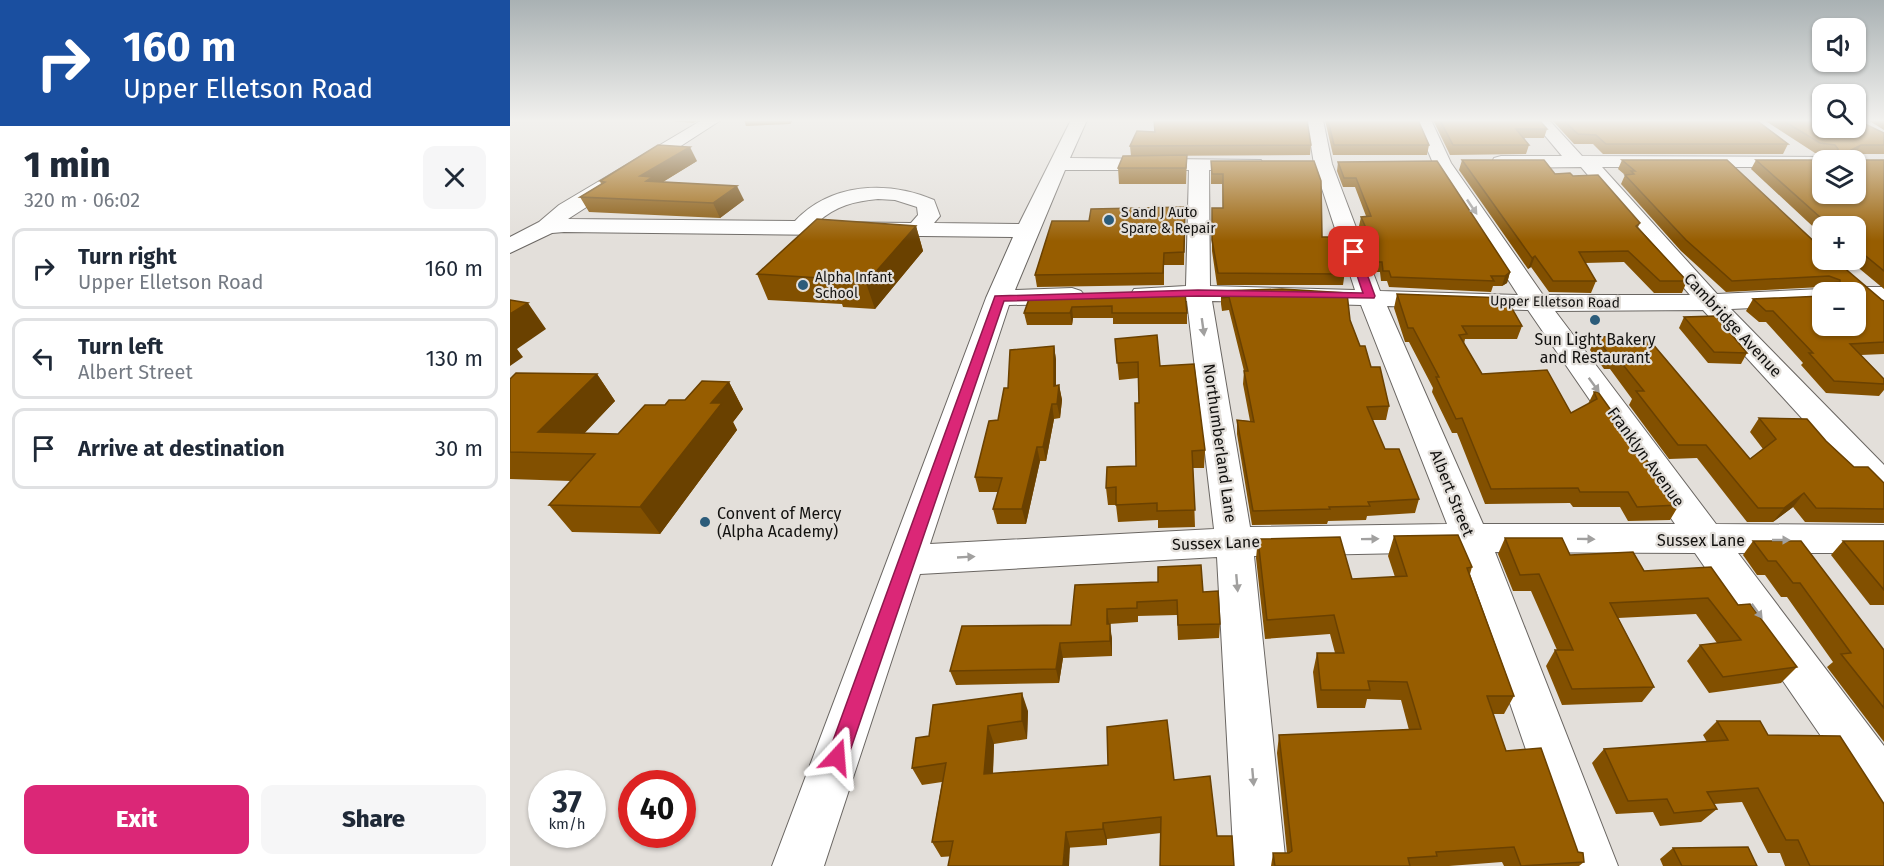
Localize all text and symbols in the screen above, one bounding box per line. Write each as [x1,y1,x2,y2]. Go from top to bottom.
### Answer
map controls [1812,18,1866,336]
button: sound [1812,18,1866,72]
text: 160 m [123,22,236,72]
icon: right [24,24,102,102]
text: Upper Elletson Road [123,73,373,105]
button: search [1812,84,1866,138]
text: 1 min [24,143,110,187]
button: close [423,146,486,209]
button: layers [1812,150,1866,204]
text: 320 m · 06:02 [24,188,140,212]
one-way arrow [1466,199,1477,215]
place label: S and J Auto Spare & Repair [1121,204,1216,237]
marker: S and J Auto Spare & Repair [1102,213,1116,227]
button: + [1812,216,1866,270]
pin [1328,226,1379,277]
icon: arrive [1337,235,1370,268]
text: Turn right [78,243,177,270]
icon: right [27,252,60,285]
text: 160 m [425,255,483,282]
place label: Alpha Infant School [815,269,894,302]
street label: Cambridge Avenue [1680,269,1786,381]
text: Upper Elletson Road [78,270,263,294]
marker: Alpha Infant School [796,278,810,292]
button: − [1812,282,1866,336]
street label: Upper Elletson Road [1490,292,1620,312]
marker: Sun Light Bakery and Restaurant [1588,313,1602,327]
one-way arrow [1198,318,1207,337]
place label: Sun Light Bakery and Restaurant [1534,330,1656,367]
text: Turn left [78,333,163,360]
icon: left [27,342,60,375]
text: 130 m [426,345,483,372]
text: Albert Street [78,360,193,384]
street label: Northumberland Lane [1199,362,1241,524]
one-way arrow [1588,376,1600,392]
street label: Franklyn Avenue [1604,404,1688,510]
icon: arrive [27,432,60,465]
text: Arrive at destination [78,435,285,462]
text: 30 m [435,435,483,462]
street label: Albert Street [1426,447,1478,539]
place label: Convent of Mercy (Alpha Academy) [717,504,842,541]
marker: Convent of Mercy (Alpha Academy) [698,515,712,529]
street label: Sussex Lane [1657,531,1745,550]
street label: Sussex Lane [1172,532,1260,554]
one-way arrow [1577,534,1596,544]
one-way arrow [1361,535,1380,544]
one-way arrow [1772,535,1791,545]
one-way arrow [956,552,975,561]
one-way arrow [1232,573,1242,592]
one-way arrow [1751,603,1763,619]
position arrow [805,725,869,789]
one-way arrow [1248,768,1258,787]
speed limit sign: 40 [618,770,696,848]
text: 37 [552,784,582,820]
button: Exit [24,785,249,854]
button: Share [261,785,486,854]
text: km/h [548,815,586,833]

